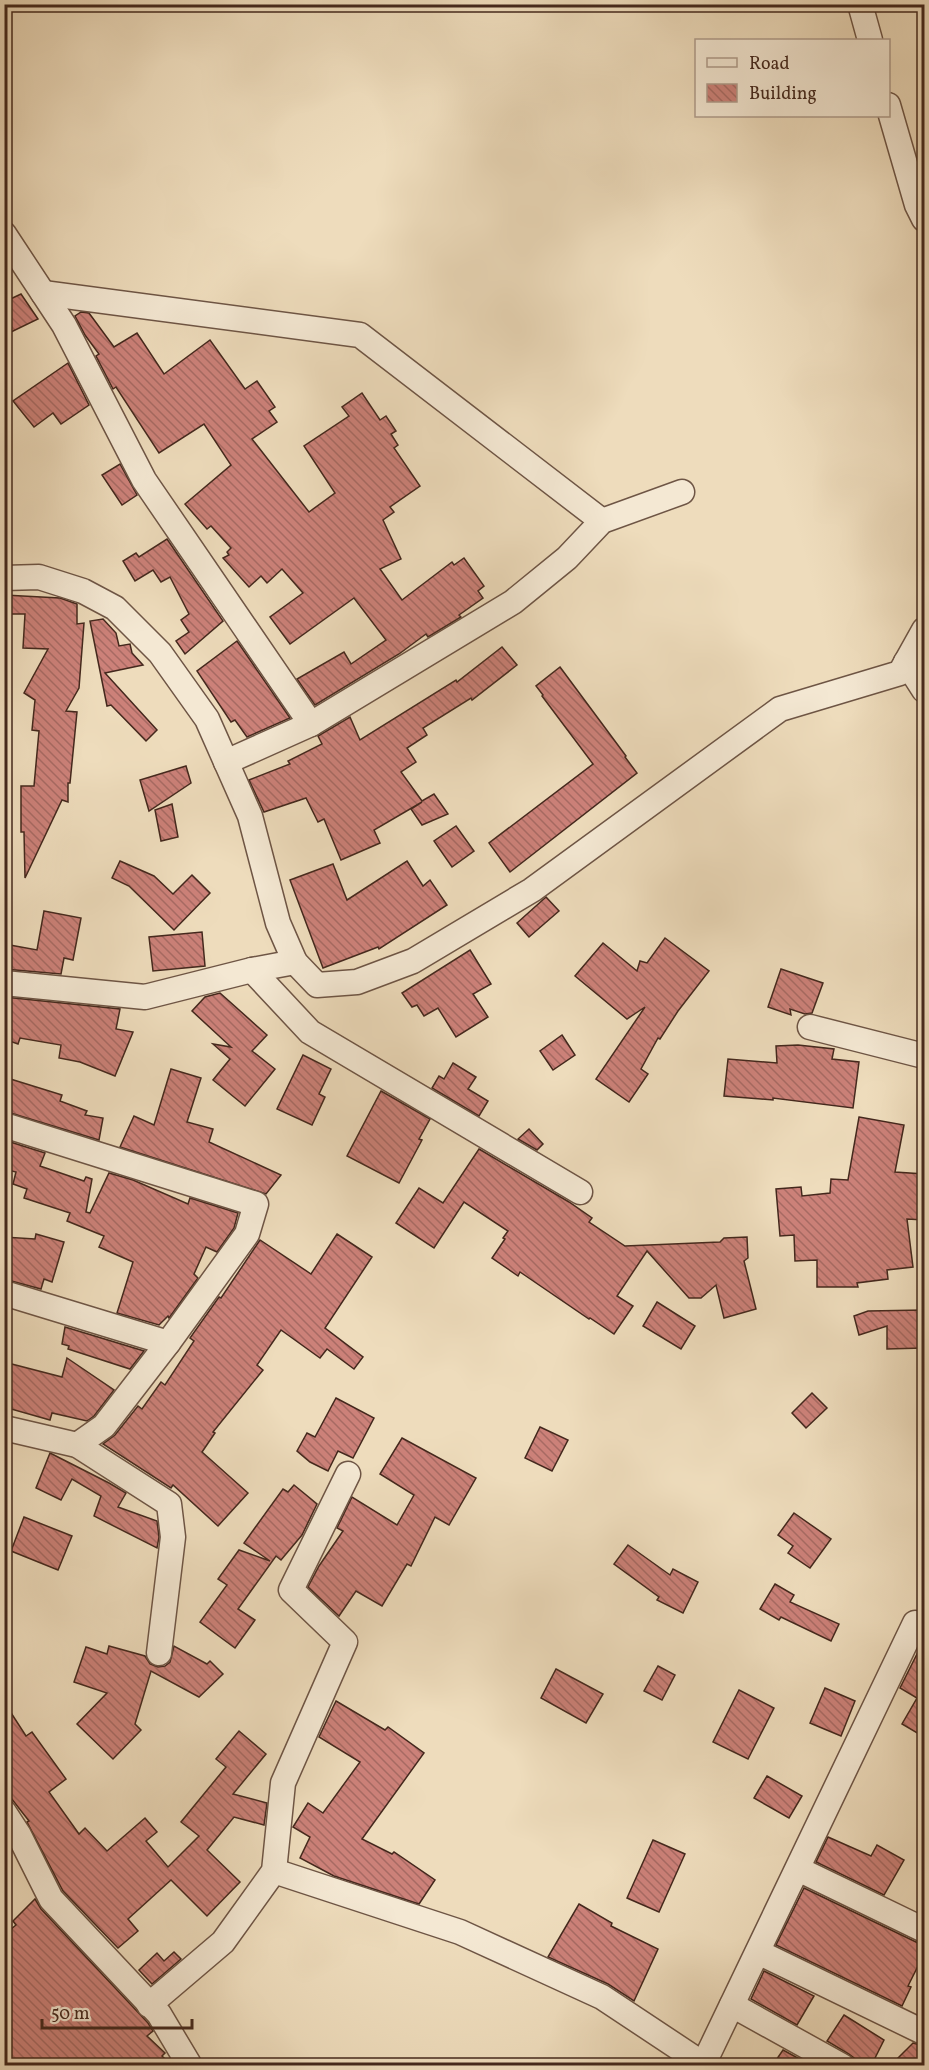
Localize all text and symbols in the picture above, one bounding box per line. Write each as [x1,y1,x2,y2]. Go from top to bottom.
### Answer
legend [695,39,890,117]
text: Road [749,52,790,77]
text: Building [749,82,817,107]
scale bar [42,1992,192,2030]
text: 50 m [51,2002,90,2027]

